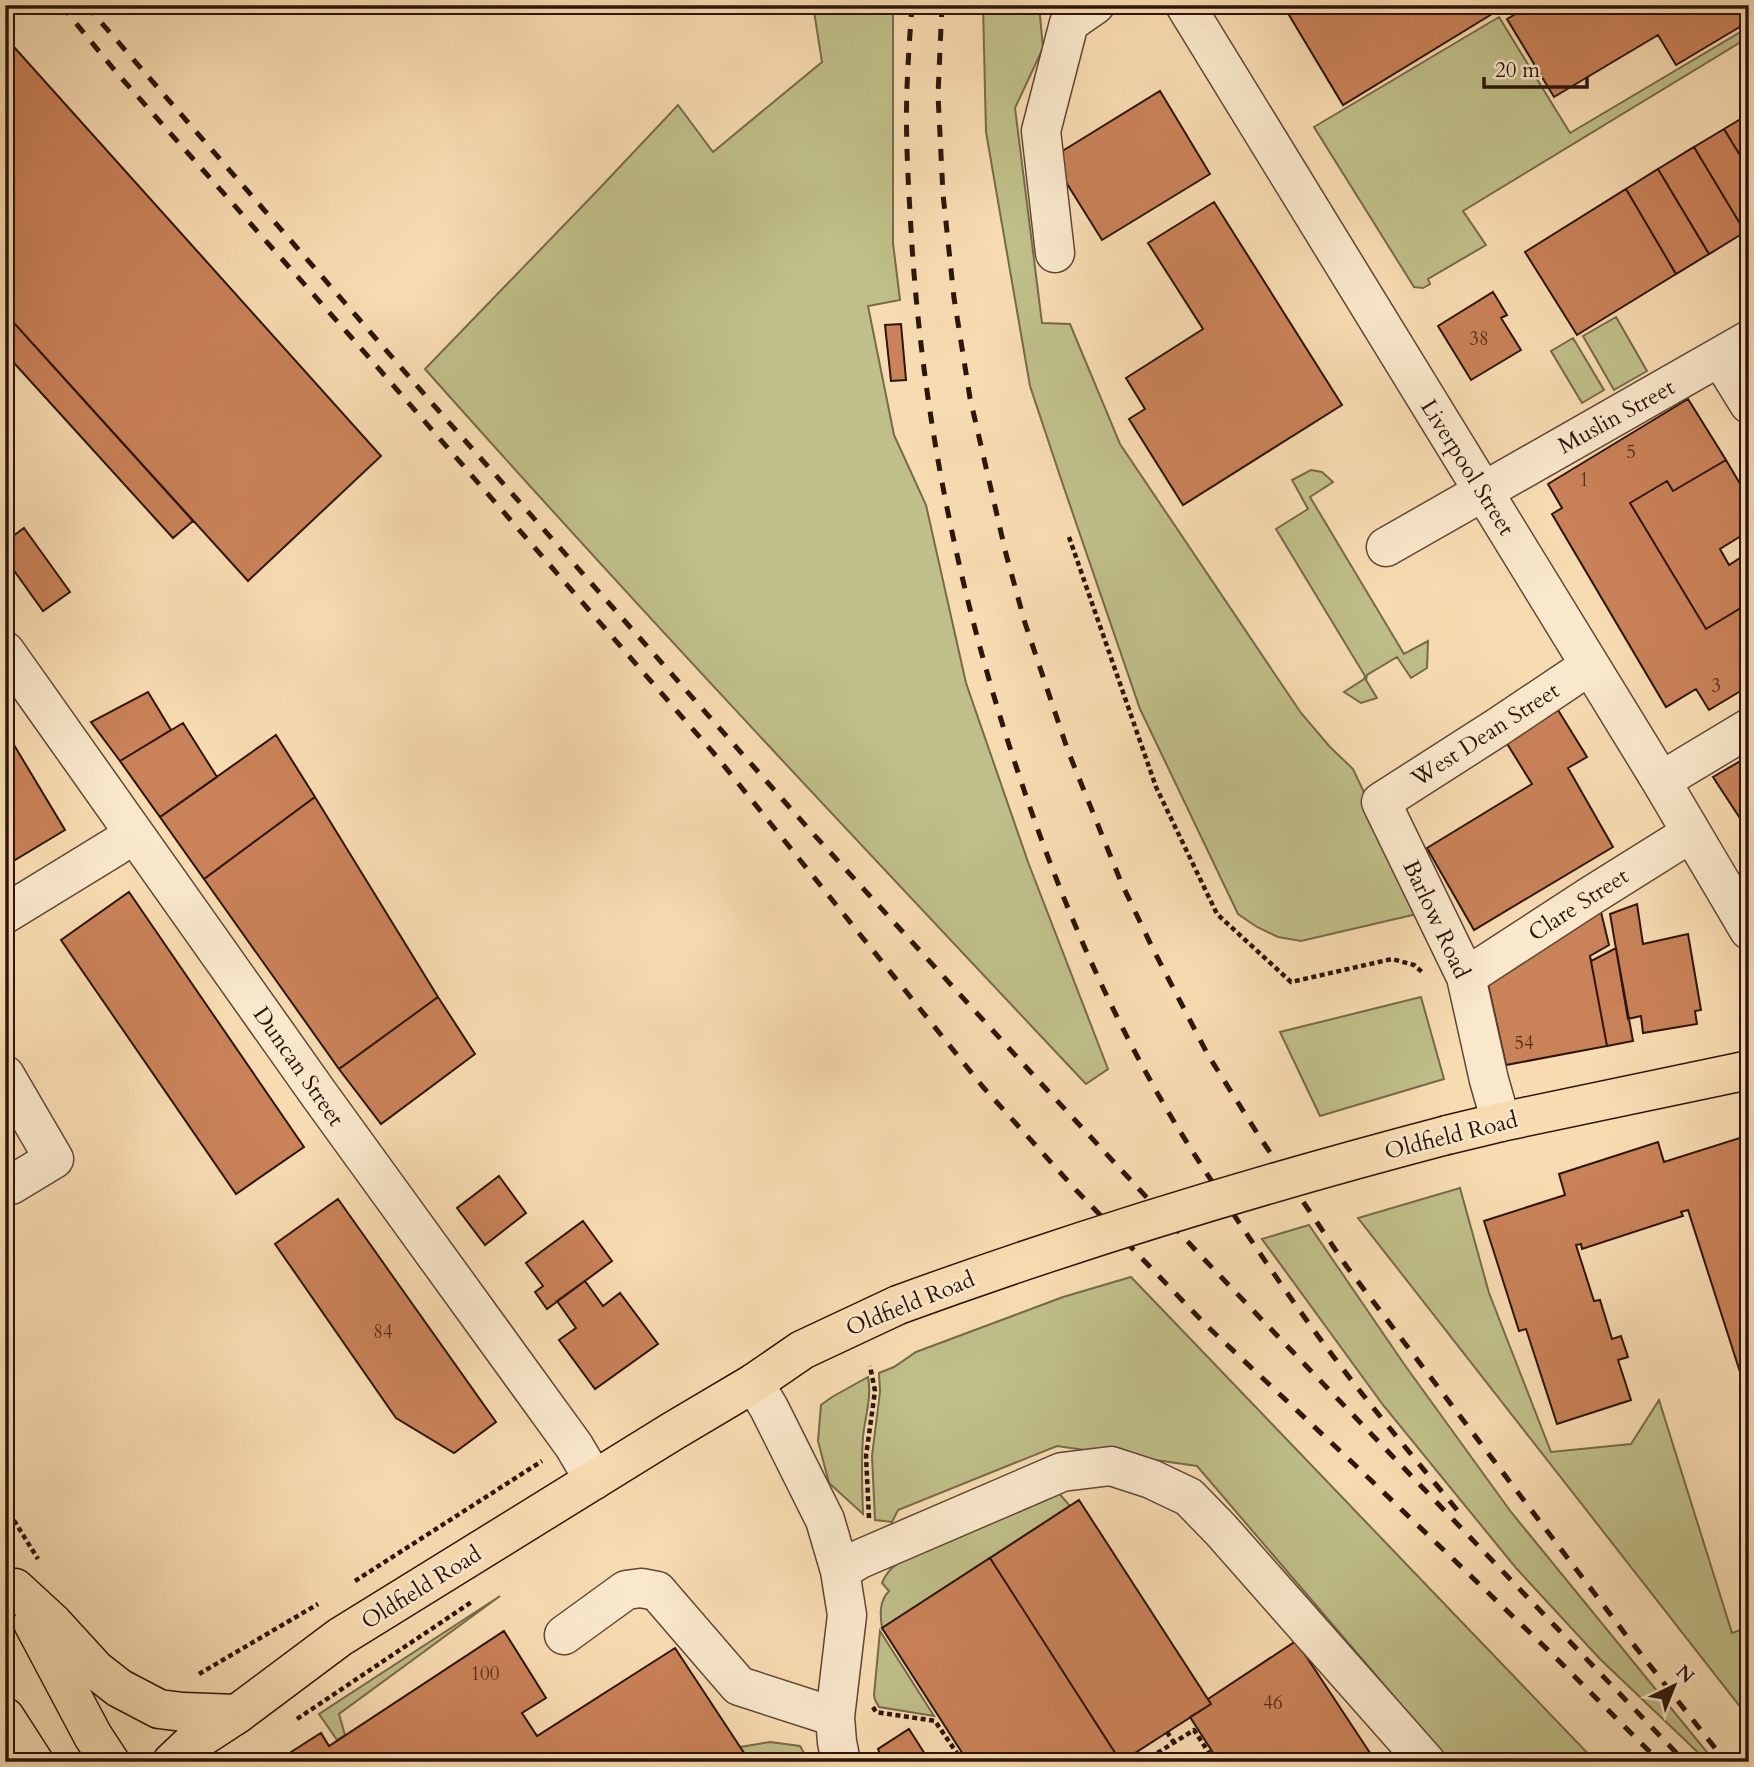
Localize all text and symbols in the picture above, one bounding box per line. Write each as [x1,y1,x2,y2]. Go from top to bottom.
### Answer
scale bar [1484,46,1588,90]
text: 20 m [1495,56,1540,85]
house number: 38 [1469,326,1489,352]
street label: Muslin Street [1552,372,1680,461]
street label: Liverpool Street [1413,393,1522,541]
house number: 5 [1626,439,1636,465]
house number: 1 [1579,467,1589,493]
house number: 3 [1711,673,1721,699]
street label: West Dean Street [1404,675,1565,794]
street label: Barlow Road [1396,855,1478,984]
street label: Clare Street [1522,860,1634,948]
street label: Duncan Street [246,1000,351,1132]
house number: 54 [1514,1030,1534,1056]
street label: Oldfield Road [1381,1104,1522,1167]
street label: Oldfield Road [841,1263,980,1343]
house number: 84 [373,1319,393,1345]
street label: Oldfield Road [355,1538,488,1637]
north arrow [1638,1652,1708,1722]
text: N [1670,1659,1700,1690]
house number: 100 [470,1661,500,1687]
house number: 46 [1263,1690,1283,1716]

